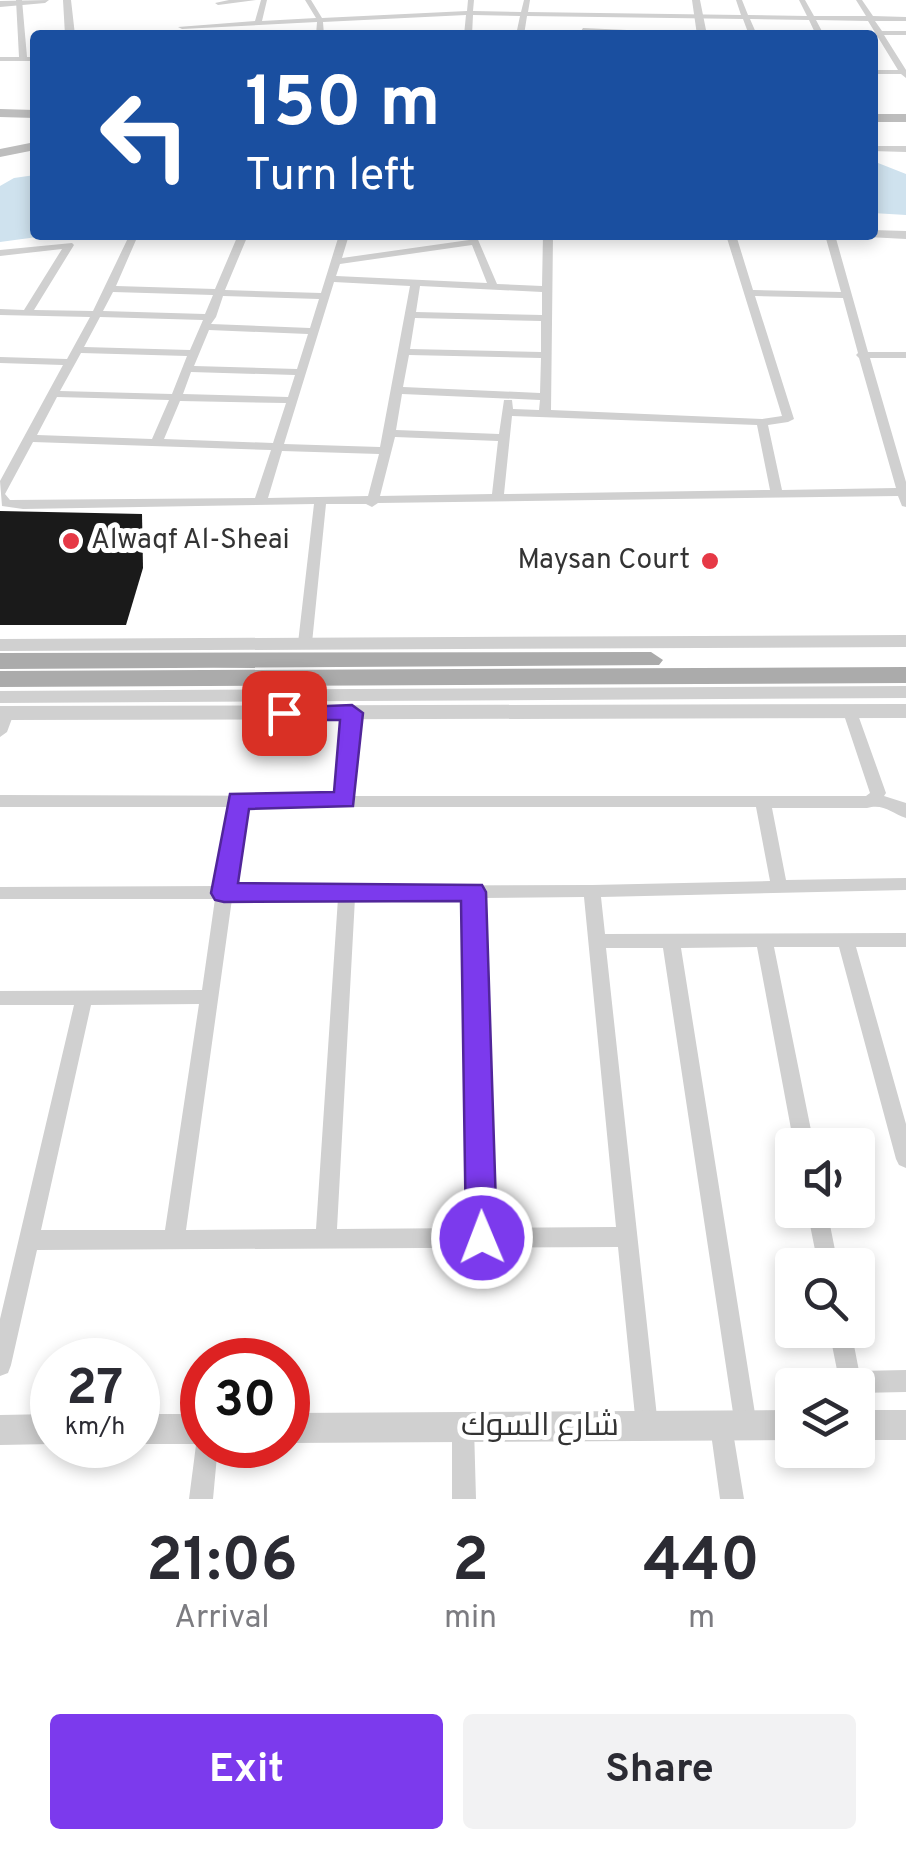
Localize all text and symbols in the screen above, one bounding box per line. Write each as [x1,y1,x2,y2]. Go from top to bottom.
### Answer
text: 150 m [245,62,440,151]
icon: left [80,70,210,200]
text: Turn left [245,149,416,206]
place label: Alwaqf Al-Sheai [91,523,290,559]
marker: Alwaqf Al-Sheai [60,530,82,552]
place label: Maysan Court [517,543,690,579]
marker: Maysan Court [699,550,721,572]
pin [242,671,327,756]
icon: arrive [257,686,312,741]
map controls [775,1128,875,1468]
button: sound [775,1128,875,1228]
position arrow [430,1186,534,1290]
button: search [775,1248,875,1348]
speed limit sign: 30 [180,1338,310,1468]
text: 27 [67,1359,123,1422]
button: layers [775,1368,875,1468]
street label: شارع السوك [461,1407,619,1447]
text: km/h [65,1412,125,1444]
text: 21:06 [146,1526,298,1602]
text: 2 [452,1526,489,1602]
text: 440 [643,1526,760,1602]
text: Arrival [174,1599,270,1639]
text: min [444,1599,497,1639]
text: m [688,1599,715,1639]
button: Exit [50,1714,443,1829]
button: Share [463,1714,856,1829]

